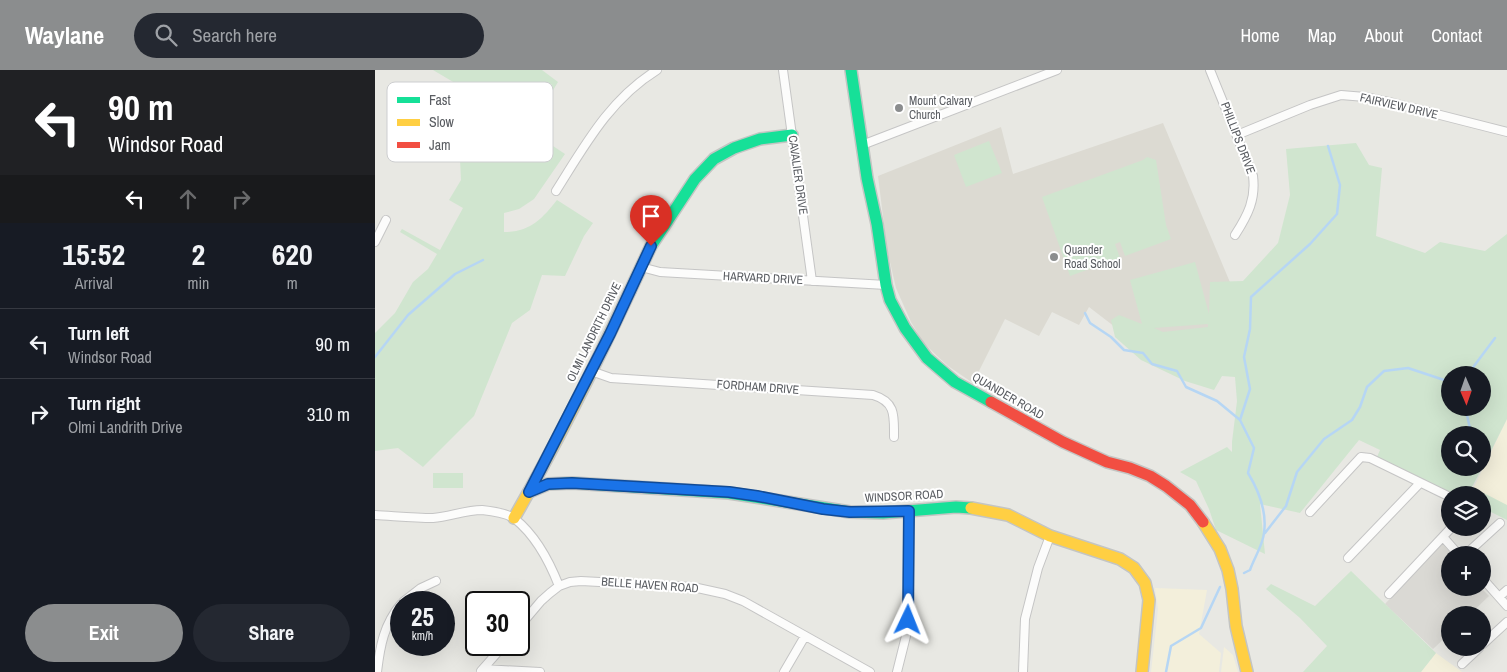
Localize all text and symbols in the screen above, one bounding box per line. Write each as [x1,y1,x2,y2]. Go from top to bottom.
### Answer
search box [134,13,484,58]
text: Waylane [25,19,104,51]
icon: search [152,21,180,49]
text: Search here [192,22,277,48]
text: Home [1240,23,1280,48]
text: Map [1308,23,1337,48]
text: About [1365,23,1403,48]
text: Contact [1431,23,1482,48]
legend [387,82,553,162]
text: 90 m [108,84,173,131]
street label: FAIRVIEW DRIVE [1358,89,1440,123]
icon: left [25,90,90,155]
text: Fast [429,91,451,109]
place label: Mount Calvary Church [909,93,973,123]
street label: PHILLIPS DRIVE [1217,100,1259,176]
marker: Mount Calvary Church [893,102,905,114]
text: Slow [429,113,455,131]
text: Windsor Road [108,129,223,159]
street label: CAVALIER DRIVE [785,134,811,216]
text: Jam [429,136,451,154]
icon: left [121,185,149,213]
icon: ahead [174,185,202,213]
icon: right [227,185,255,213]
pin [630,195,672,246]
icon: arrive [637,202,665,230]
text: 15:52 [62,234,125,274]
text: 2 [192,234,205,274]
text: 620 [272,234,313,274]
place label: Quander Road School [1064,242,1120,272]
marker: Quander Road School [1048,251,1060,263]
street label: HARVARD DRIVE [723,268,803,288]
text: Arrival [75,272,113,294]
text: min [187,272,209,294]
text: m [287,272,298,294]
street label: OLMI LANDRITH DRIVE [563,280,625,384]
text: Turn left [68,320,129,346]
icon: left [25,330,53,358]
text: 90 m [315,331,350,357]
text: Windsor Road [68,346,152,368]
north arrow [1441,366,1491,416]
map controls [1441,366,1491,656]
street label: QUANDER ROAD [969,369,1047,423]
street label: FORDHAM DRIVE [716,376,800,398]
text: Turn right [68,390,140,416]
icon: right [25,400,53,428]
text: 310 m [307,401,350,427]
text: Olmi Landrith Drive [68,416,182,438]
button: search [1441,426,1491,476]
street label: WINDSOR ROAD [864,486,944,506]
button: layers [1441,486,1491,536]
button: + [1441,546,1491,596]
street label: BELLE HAVEN ROAD [601,574,699,596]
speed limit sign: 30 [465,591,530,656]
position arrow [881,593,933,645]
text: 25 [411,600,434,634]
button: Exit [25,604,183,662]
button: Share [193,604,350,662]
button: − [1441,606,1491,656]
text: km/h [412,628,433,644]

